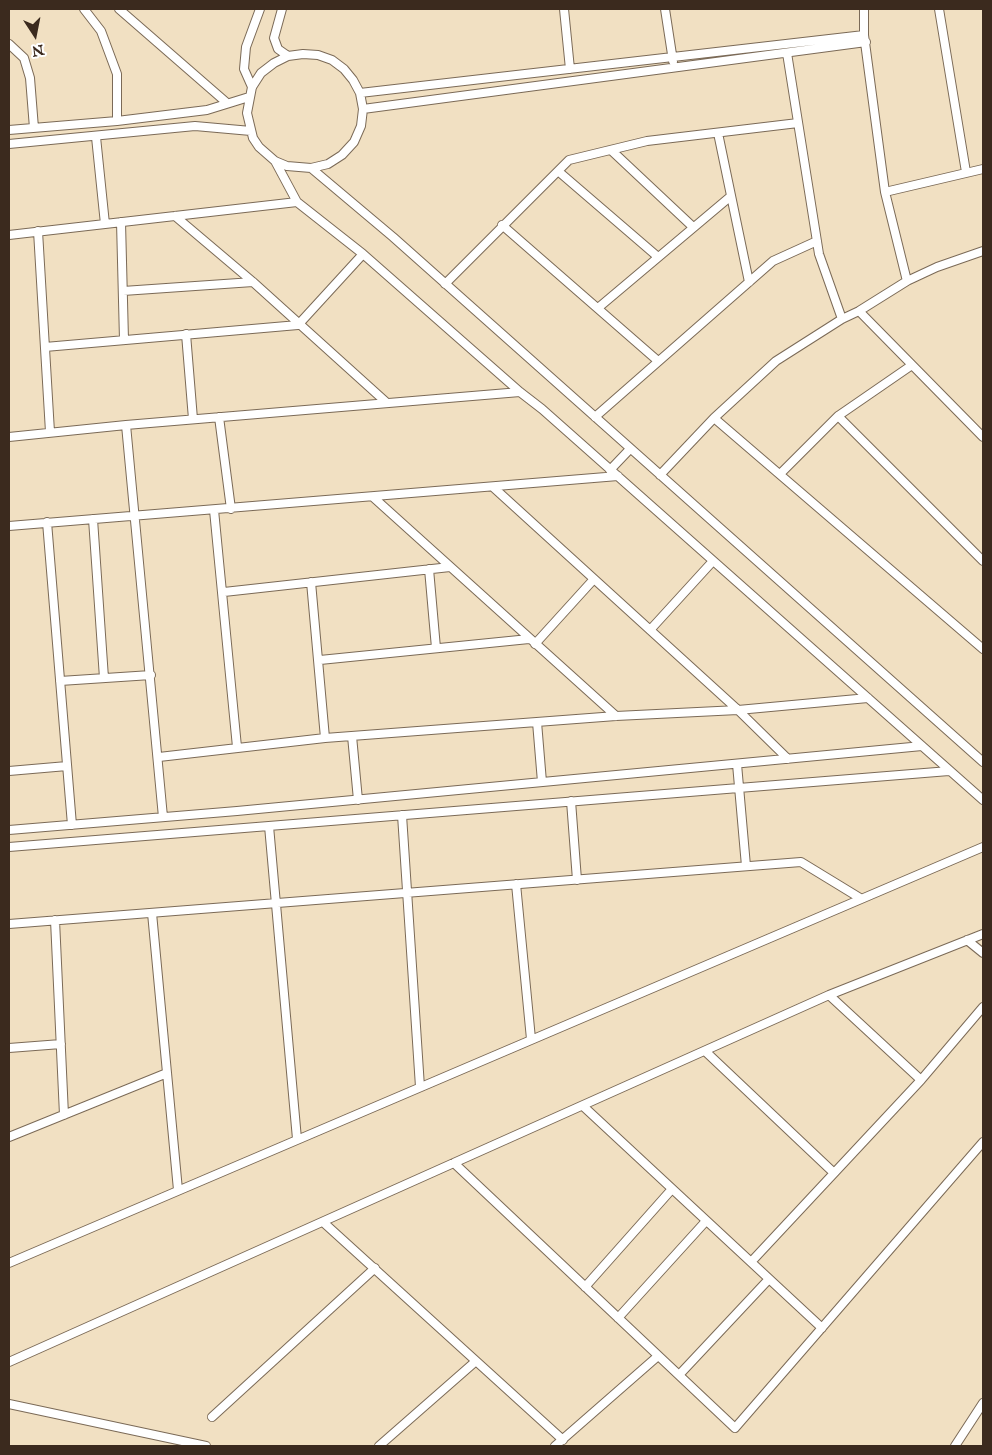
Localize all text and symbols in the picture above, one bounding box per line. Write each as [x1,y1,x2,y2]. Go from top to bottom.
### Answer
north arrow [10,10,60,60]
text: N [30,40,46,60]

